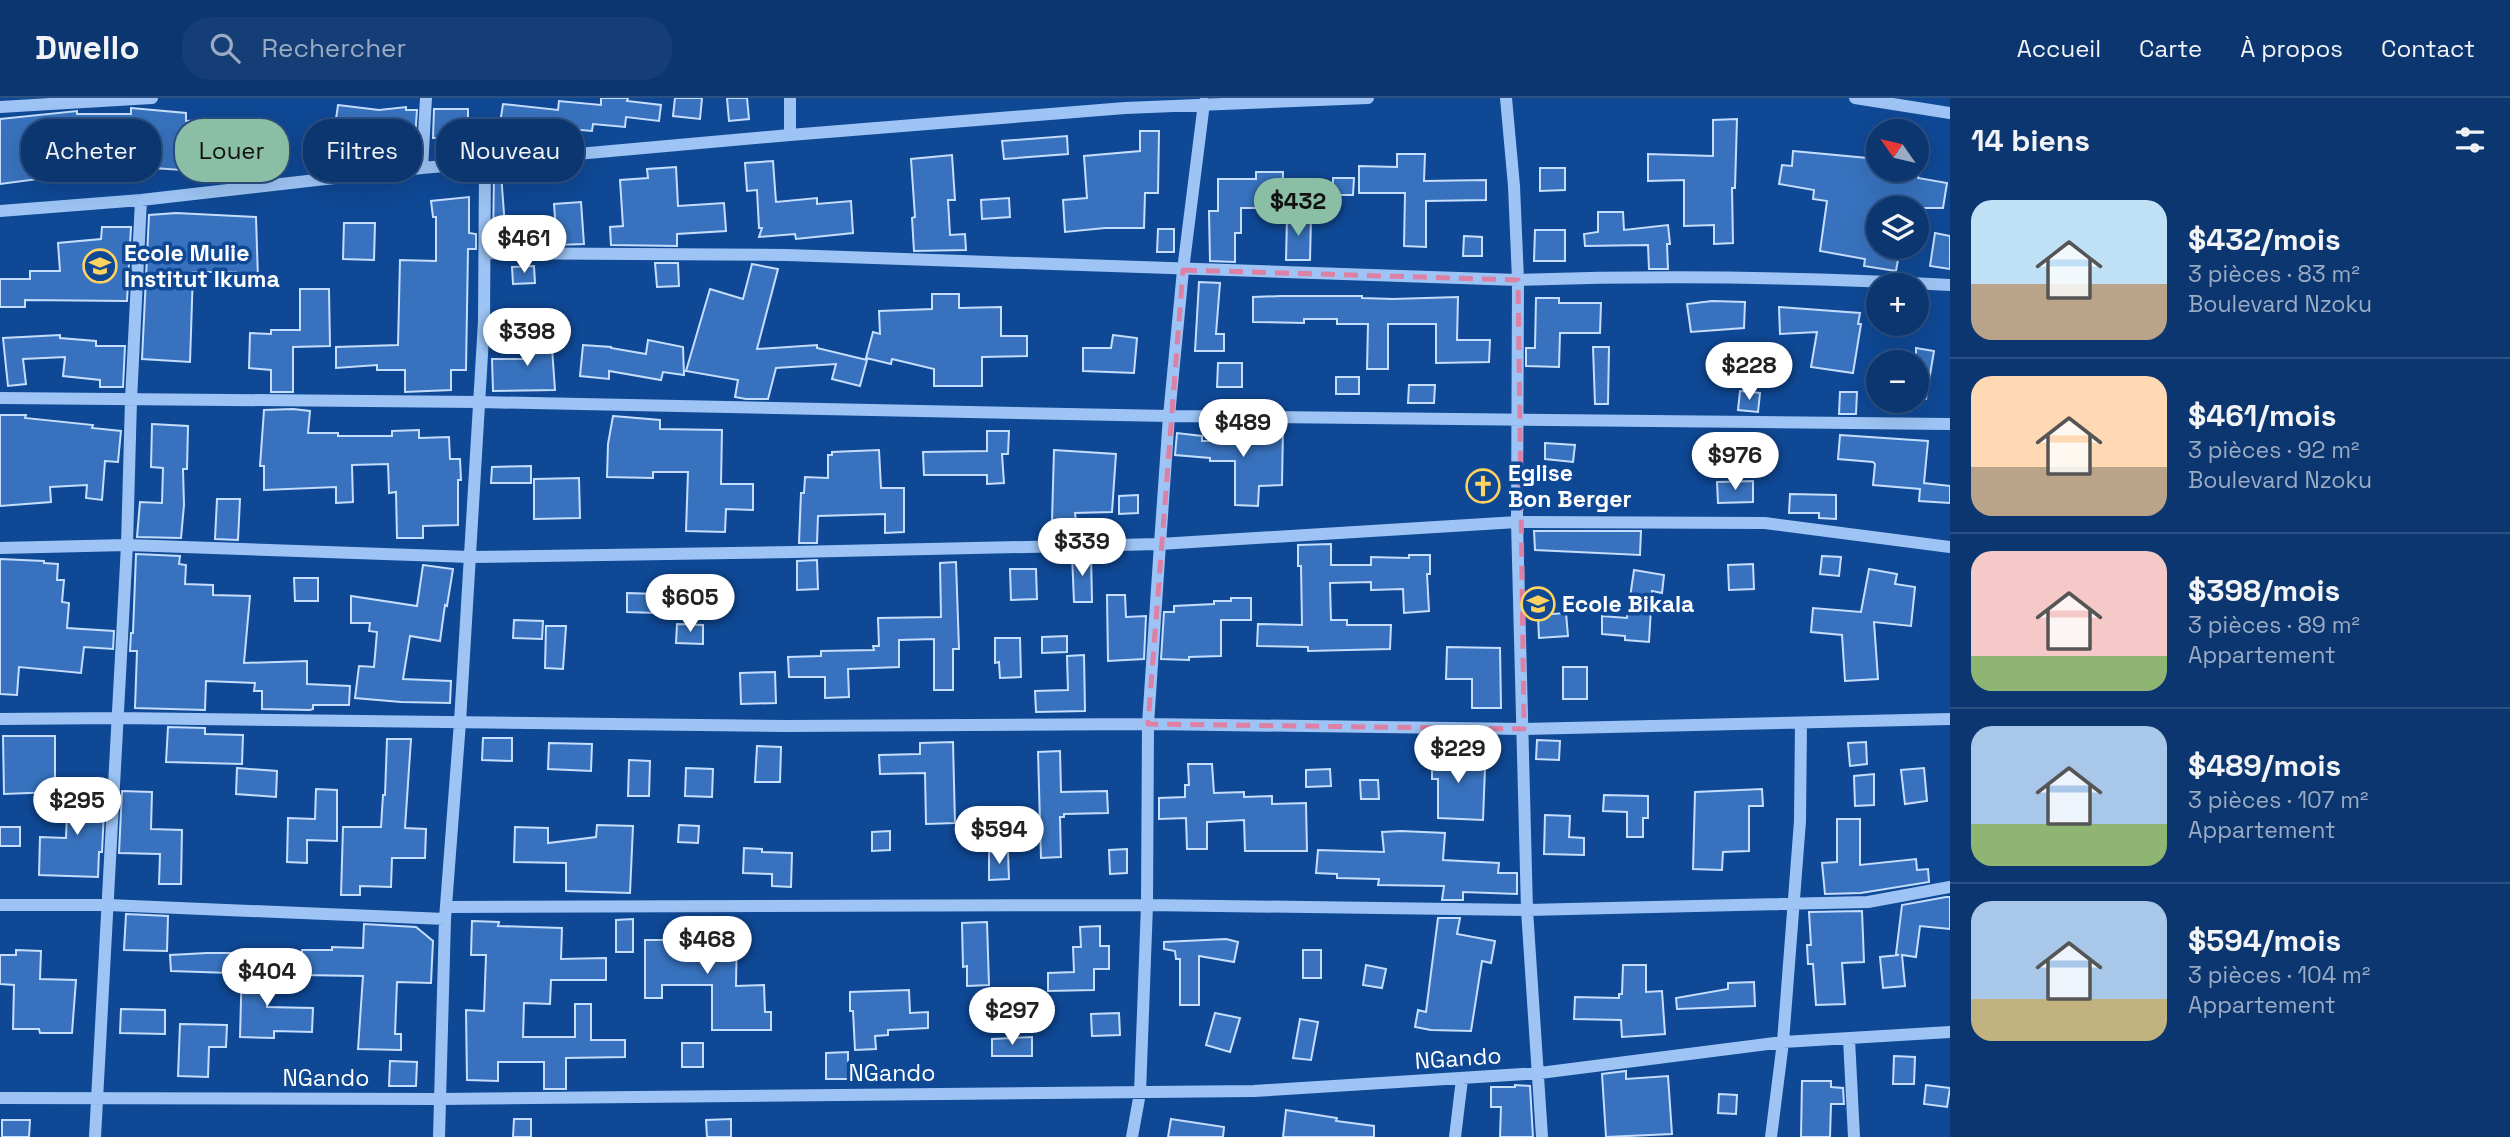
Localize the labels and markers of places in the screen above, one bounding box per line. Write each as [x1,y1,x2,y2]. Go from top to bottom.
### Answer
pin: $432 [1257,178,1339,238]
pin: $461 [483,216,565,275]
place label: Ecole Mulie Institut Ikuma [124,238,280,294]
school or university icon: Ecole Mulie Institut Ikuma [81,247,119,285]
pin: $398 [486,308,568,368]
pin: $228 [1708,342,1790,402]
pin: $489 [1202,400,1284,459]
pin: $976 [1694,432,1776,492]
place label: Eglise Bon Berger [1508,458,1632,514]
church icon: Eglise Bon Berger [1464,467,1502,505]
pin: $339 [1041,518,1123,578]
pin: $605 [649,574,731,634]
school or university icon: Ecole Bikala [1519,585,1557,623]
place label: Ecole Bikala [1562,589,1694,619]
pin: $229 [1417,726,1499,785]
pin: $295 [36,778,118,837]
pin: $594 [958,806,1040,866]
pin: $468 [666,916,748,976]
pin: $404 [226,948,308,1008]
pin: $297 [971,988,1053,1047]

